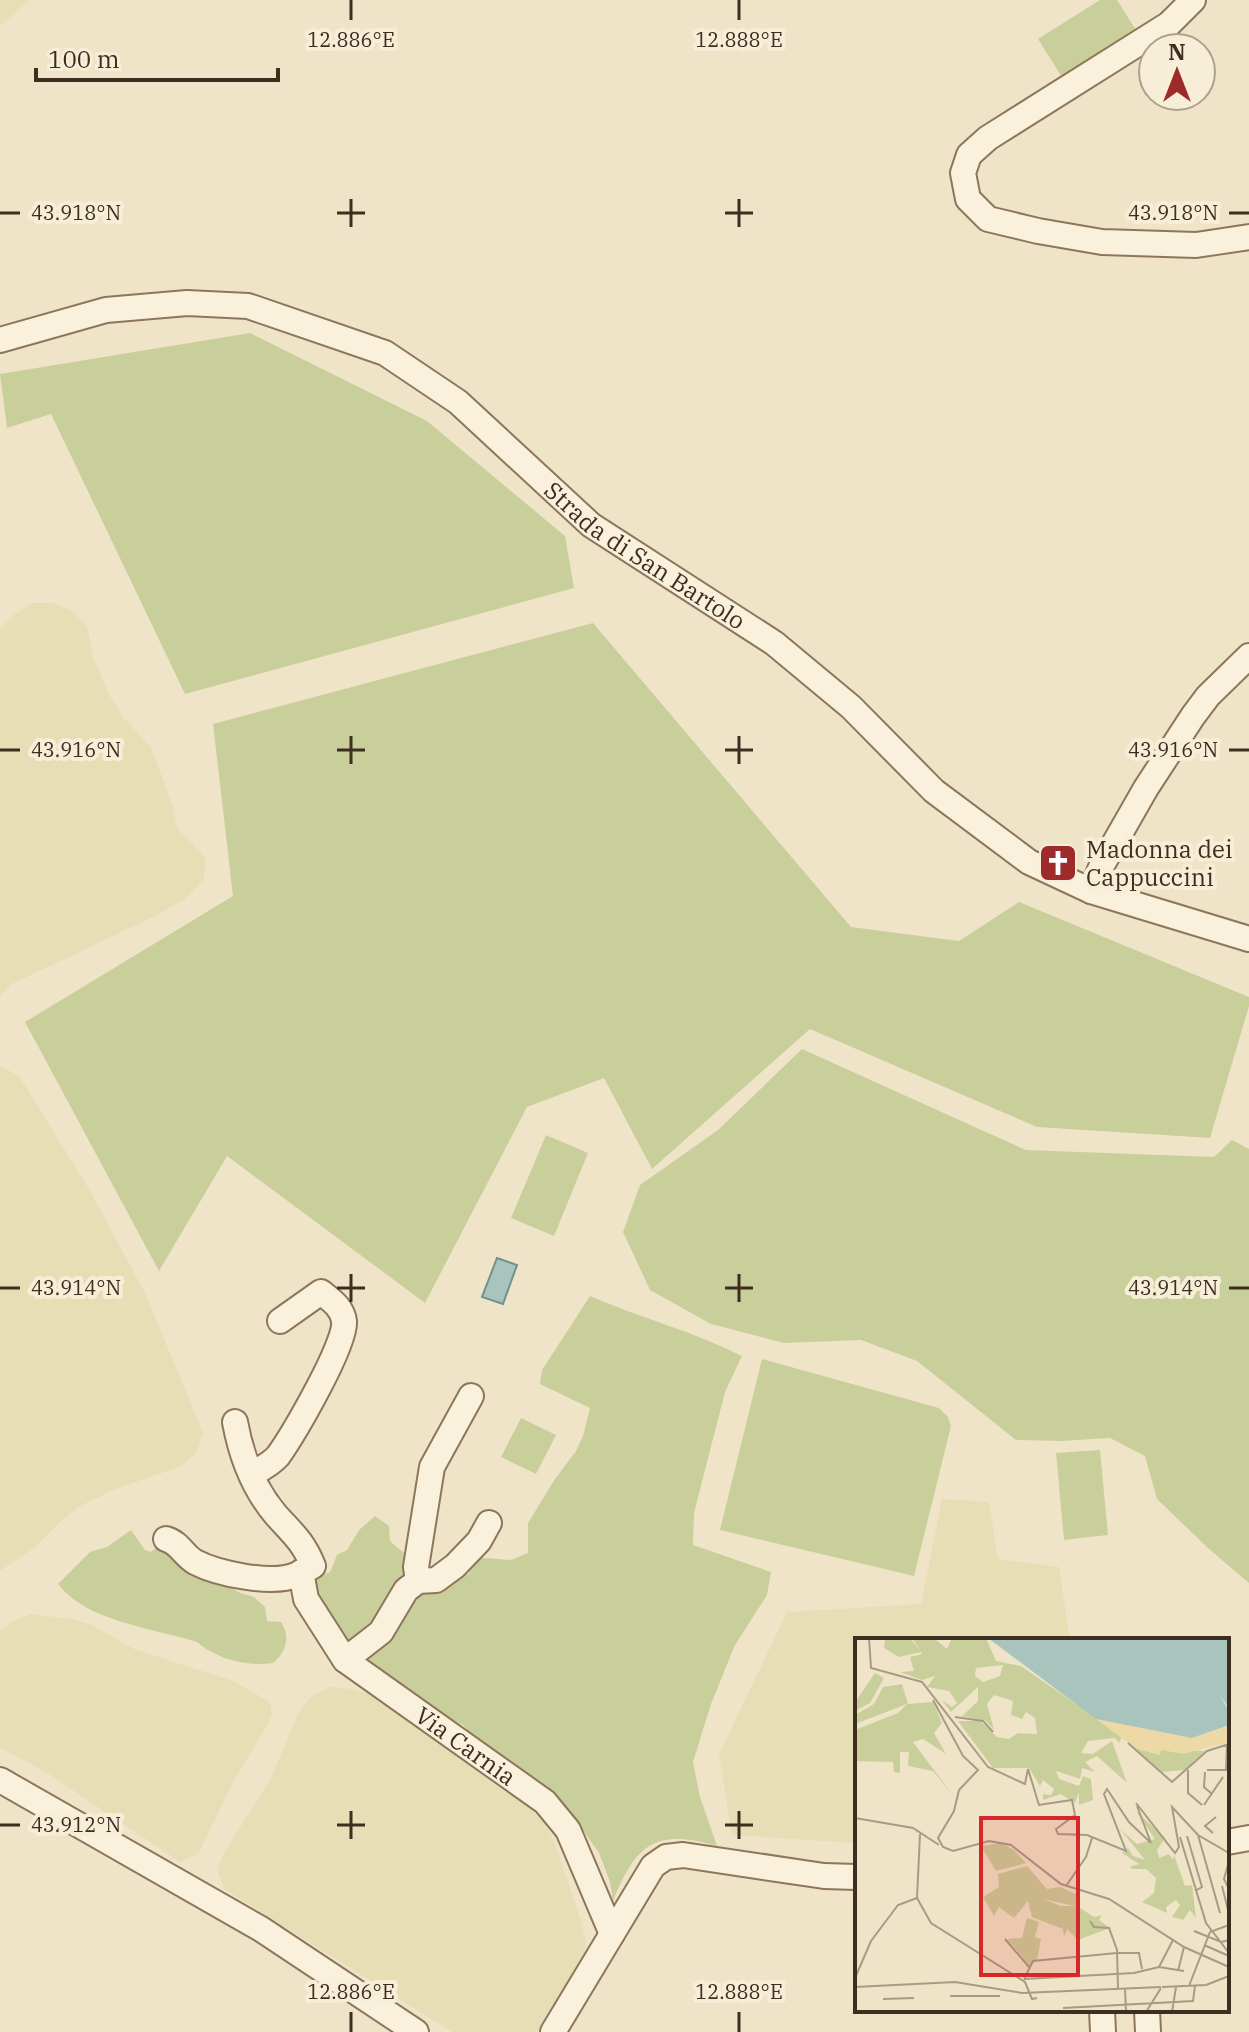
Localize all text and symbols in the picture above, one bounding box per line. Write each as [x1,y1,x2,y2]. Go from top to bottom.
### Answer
text: 12.886°E [307,26,395,53]
text: 12.888°E [695,26,783,53]
scale bar [36,32,278,82]
north arrow [1137,32,1217,112]
text: N [1168,37,1186,66]
text: 100 m [48,43,120,75]
text: 43.918°N [31,199,121,226]
text: 43.918°N [1128,199,1218,226]
street label: Strada di San Bartolo [538,474,752,636]
text: 43.916°N [31,736,121,763]
text: 43.916°N [1128,736,1218,763]
place label: Madonna dei Cappuccini [1086,833,1233,893]
church icon: Madonna dei Cappuccini [1037,842,1079,884]
text: 43.914°N [31,1274,121,1301]
text: 43.914°N [1128,1274,1218,1301]
inset map [855,1638,1229,2012]
street label: Via Carnia [409,1699,523,1793]
text: 43.912°N [31,1811,121,1838]
text: 12.886°E [307,1978,395,2005]
text: 12.888°E [695,1978,783,2005]

